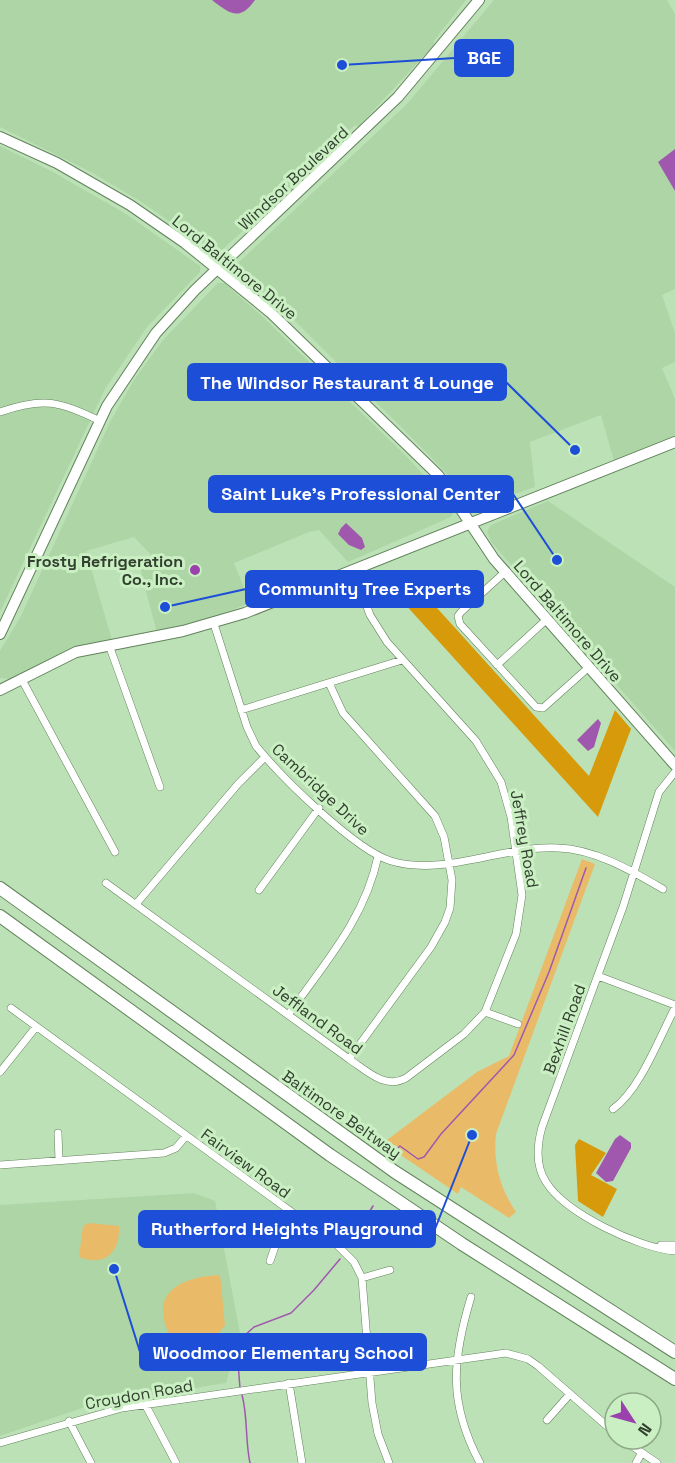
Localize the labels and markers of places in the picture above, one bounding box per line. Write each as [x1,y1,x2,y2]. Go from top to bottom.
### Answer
callout: BGE [455,40,513,76]
callout: The Windsor Restaurant & Lounge [188,364,506,400]
callout: Saint Luke’s Professional Center [209,476,513,512]
place label: Frosty Refrigeration Co., Inc. [27,551,183,590]
marker: Frosty Refrigeration Co., Inc. [188,563,202,577]
callout: Community Tree Experts [246,571,483,607]
callout: Rutherford Heights Playground [139,1211,435,1247]
callout: Woodmoor Elementary School [140,1334,426,1370]

